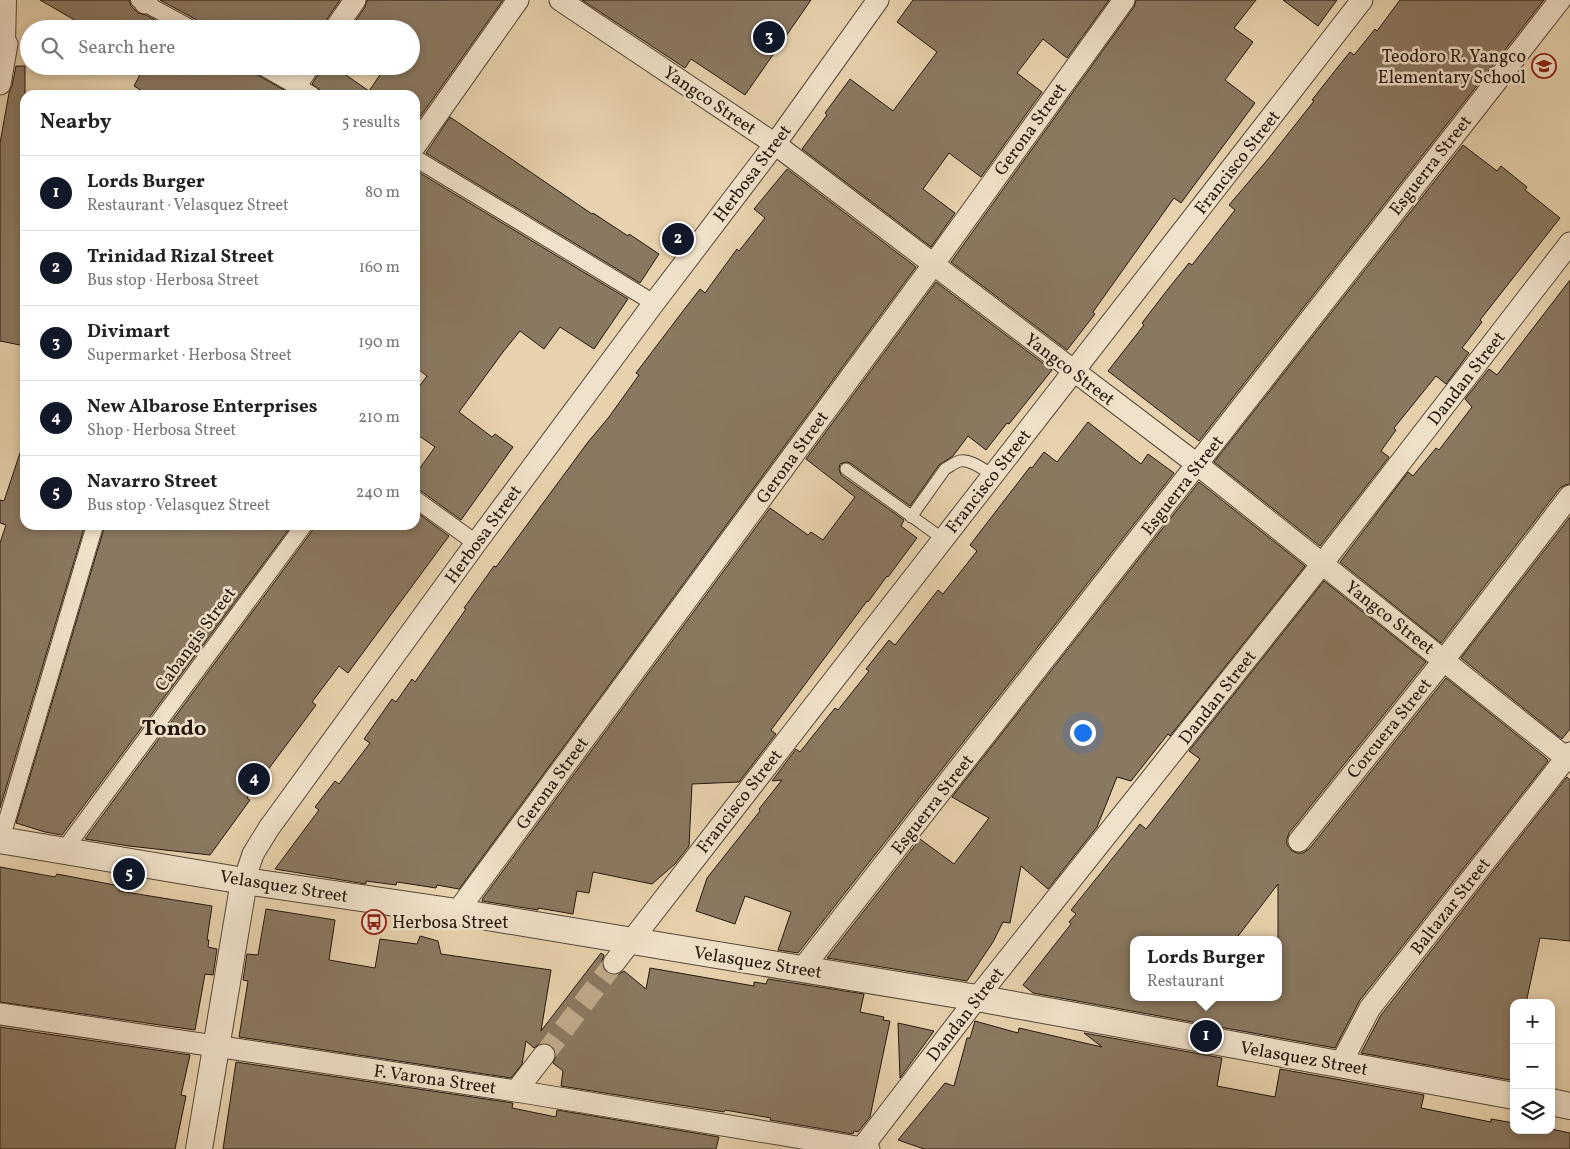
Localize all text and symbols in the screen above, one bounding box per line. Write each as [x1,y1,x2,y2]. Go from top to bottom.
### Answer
pin: 3 [753,18,785,56]
search box [20,20,420,75]
icon: search [38,34,66,62]
text: Search here [78,35,175,61]
place label: Teodoro R. Yangco Elementary School [1378,45,1526,91]
school or university icon: Teodoro R. Yangco Elementary School [1531,53,1557,79]
street label: Yangco Street [658,61,761,142]
street label: Gerona Street [989,78,1073,181]
street label: Francisco Street [1189,105,1287,220]
text: Nearby [40,108,111,137]
street label: Esguerra Street [1384,110,1478,221]
text: 5 results [342,112,400,134]
street label: Herbosa Street [708,120,798,228]
text: Lords Burger [87,169,205,195]
text: 1 [53,182,59,204]
text: 80 m [365,182,400,204]
text: Restaurant · Velasquez Street [87,195,289,217]
pin: 2 [662,220,694,258]
text: Trinidad Rizal Street [87,244,274,270]
text: 2 [52,257,60,279]
text: 160 m [359,257,400,279]
text: Bus stop · Herbosa Street [87,270,259,292]
text: Divimart [87,319,170,345]
street label: Dandan Street [1422,327,1512,431]
street label: Yangco Street [1019,328,1120,413]
text: 3 [52,332,60,354]
text: 190 m [358,332,400,354]
text: Supermarket · Herbosa Street [87,345,292,367]
text: New Albarose Enterprises [87,394,318,420]
street label: Gerona Street [751,406,835,509]
text: 4 [51,407,61,429]
text: 210 m [358,407,400,429]
text: Shop · Herbosa Street [87,420,236,442]
street label: Francisco Street [940,424,1038,539]
street label: Esguerra Street [1136,430,1230,541]
text: Navarro Street [87,469,217,495]
street label: Herbosa Street [440,480,529,589]
text: 5 [52,482,60,504]
text: 240 m [356,482,400,504]
text: Bus stop · Velasquez Street [87,495,270,517]
street label: Yangco Street [1339,575,1439,661]
street label: Cabangis Street [150,583,243,697]
street label: Dandan Street [1173,646,1263,750]
street label: Corcuera Street [1342,673,1439,785]
district label: Tondo [141,714,207,745]
your location [1070,720,1096,746]
street label: Gerona Street [511,732,595,835]
street label: Francisco Street [691,744,789,859]
street label: Esguerra Street [886,749,980,860]
pin: 4 [238,760,270,798]
street label: Baltazar Street [1405,853,1497,961]
pin: 5 [113,855,145,893]
street label: Velasquez Street [218,865,350,910]
bus stop icon: Herbosa Street [361,909,387,935]
place label: Herbosa Street [392,911,509,936]
popup [1130,936,1282,1001]
street label: Velasquez Street [692,941,824,986]
text: Lords Burger [1147,945,1265,971]
street label: Dandan Street [921,963,1011,1067]
text: Restaurant [1147,971,1225,993]
map controls [1510,999,1555,1134]
button: + [1510,999,1555,1044]
pin: 1 [1190,1017,1222,1055]
street label: Velasquez Street [1238,1036,1370,1083]
button: − [1510,1044,1555,1089]
street label: F. Varona Street [372,1060,498,1101]
button: layers [1510,1089,1555,1134]

